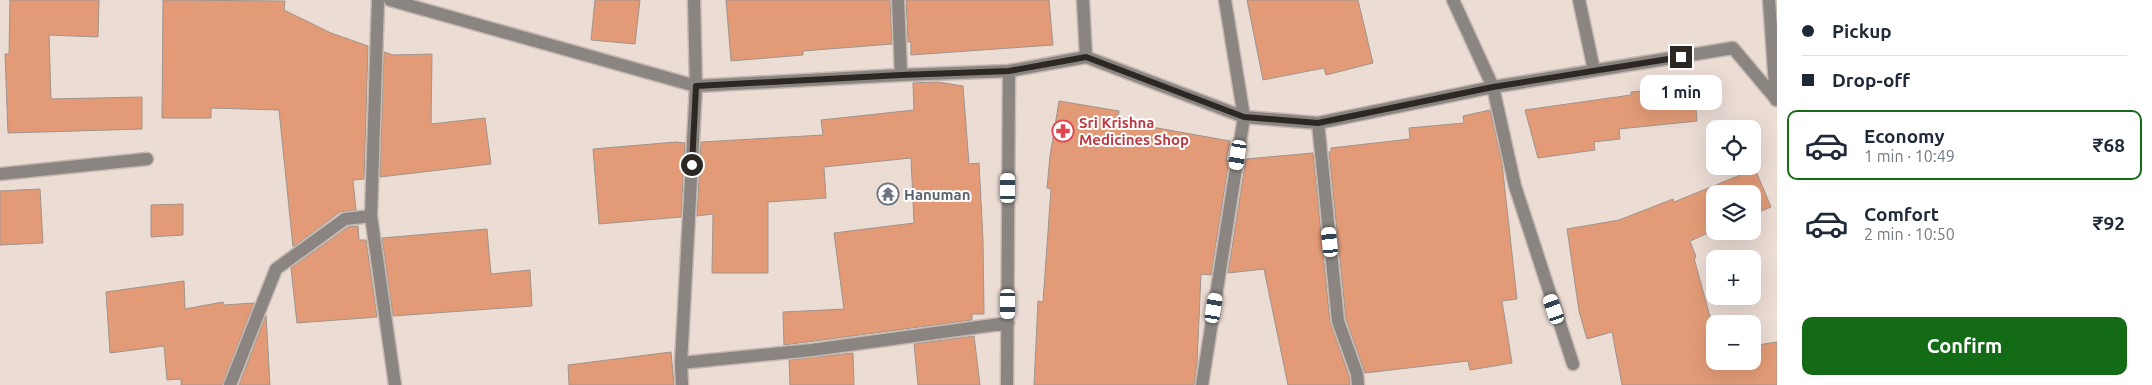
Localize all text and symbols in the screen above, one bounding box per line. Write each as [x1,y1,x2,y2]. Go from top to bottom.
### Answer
text: Pickup [1832,20,1892,42]
route end [1670,46,1692,68]
text: Drop-off [1832,69,1910,91]
callout: 1 min [1640,74,1722,110]
text: 1 min [1661,83,1701,101]
place label: Sri Krishna Medicines Shop [1079,114,1189,148]
pharmacy icon: Sri Krishna Medicines Shop [1051,119,1075,143]
map controls [1706,120,1761,370]
button: locate [1706,120,1761,175]
icon: car [1804,123,1849,168]
text: Economy [1864,125,1945,147]
text: ₹68 [2093,134,2125,156]
car [1228,139,1247,171]
text: 1 min · 10:49 [1864,147,1955,165]
route start [681,154,703,176]
car [1000,173,1015,203]
temple icon: Hanuman [876,182,900,206]
button: layers [1706,185,1761,240]
place label: Hanuman [904,186,970,203]
icon: car [1804,201,1849,246]
text: Comfort [1864,203,1939,225]
text: ₹92 [2093,212,2125,234]
text: 2 min · 10:50 [1864,225,1955,243]
car [1320,226,1339,258]
button: + [1706,250,1761,305]
car [1000,289,1015,319]
car [1204,292,1223,324]
car [1542,292,1565,326]
button: − [1706,315,1761,370]
button: Confirm [1802,317,2127,375]

